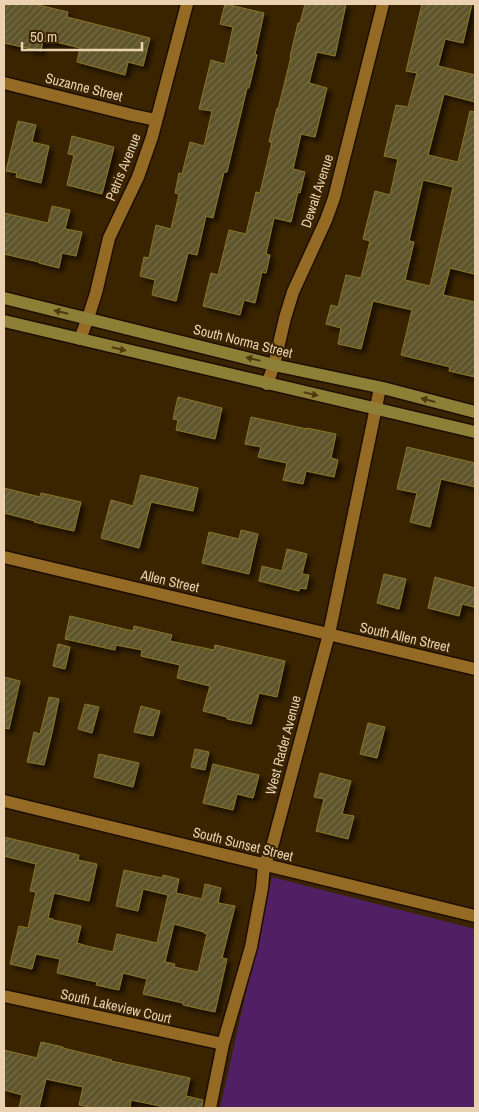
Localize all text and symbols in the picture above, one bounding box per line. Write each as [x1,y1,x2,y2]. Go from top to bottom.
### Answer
scale bar [22,20,142,52]
text: 50 m [30,26,57,47]
street label: Suzanne Street [43,69,125,105]
street label: Petris Avenue [101,131,145,203]
street label: Dewalt Avenue [297,152,337,230]
one-way arrow [54,308,69,316]
street label: South Norma Street [192,320,294,362]
one-way arrow [112,345,127,353]
one-way arrow [245,355,260,363]
one-way arrow [304,390,319,398]
one-way arrow [421,396,436,404]
street label: Allen Street [138,565,201,596]
street label: South Allen Street [358,618,452,656]
street label: West Rader Avenue [261,694,305,796]
street label: South Sunset Street [191,823,295,865]
street label: South Lakeview Court [59,985,173,1027]

